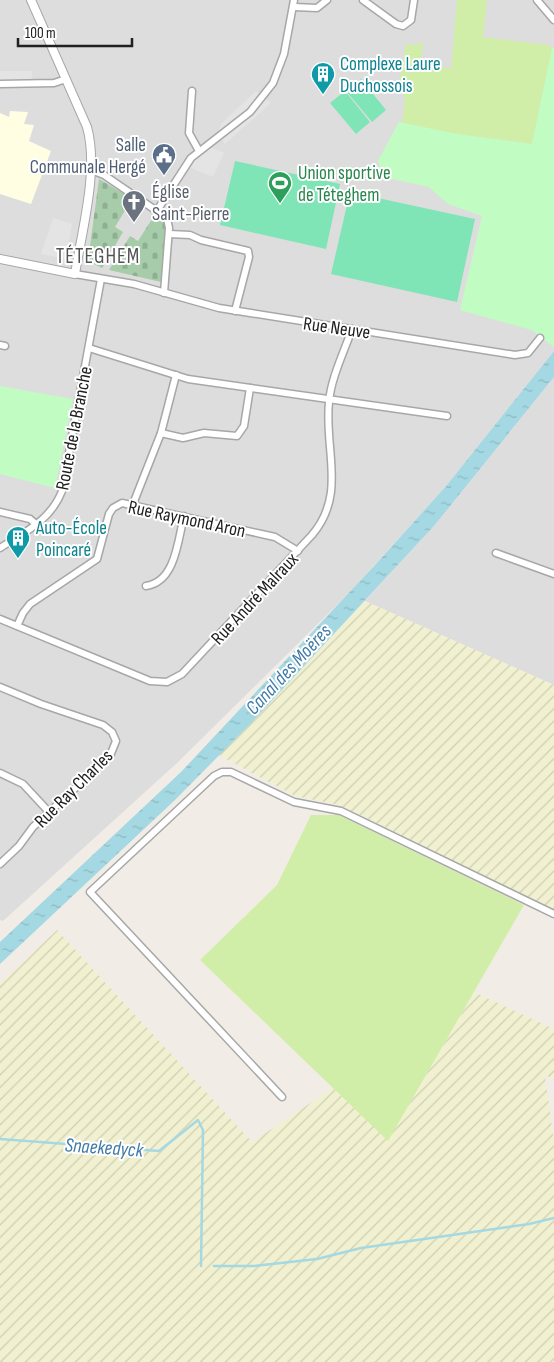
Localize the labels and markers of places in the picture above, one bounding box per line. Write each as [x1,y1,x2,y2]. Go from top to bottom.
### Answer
place label: Complexe Laure Duchossois [340,53,441,98]
building icon: Complexe Laure Duchossois [310,61,336,95]
place label: Salle Communale Hergé [30,134,146,179]
public building icon: Salle Communale Hergé [151,142,177,176]
place label: Union sportive de Téteghem [298,162,391,207]
sports icon: Union sportive de Téteghem [267,170,293,204]
place label: Église Saint-Pierre [152,181,229,226]
church icon: Église Saint-Pierre [121,189,147,223]
place label: Auto-École Poincaré [35,517,107,562]
building icon: Auto-École Poincaré [5,525,31,559]

